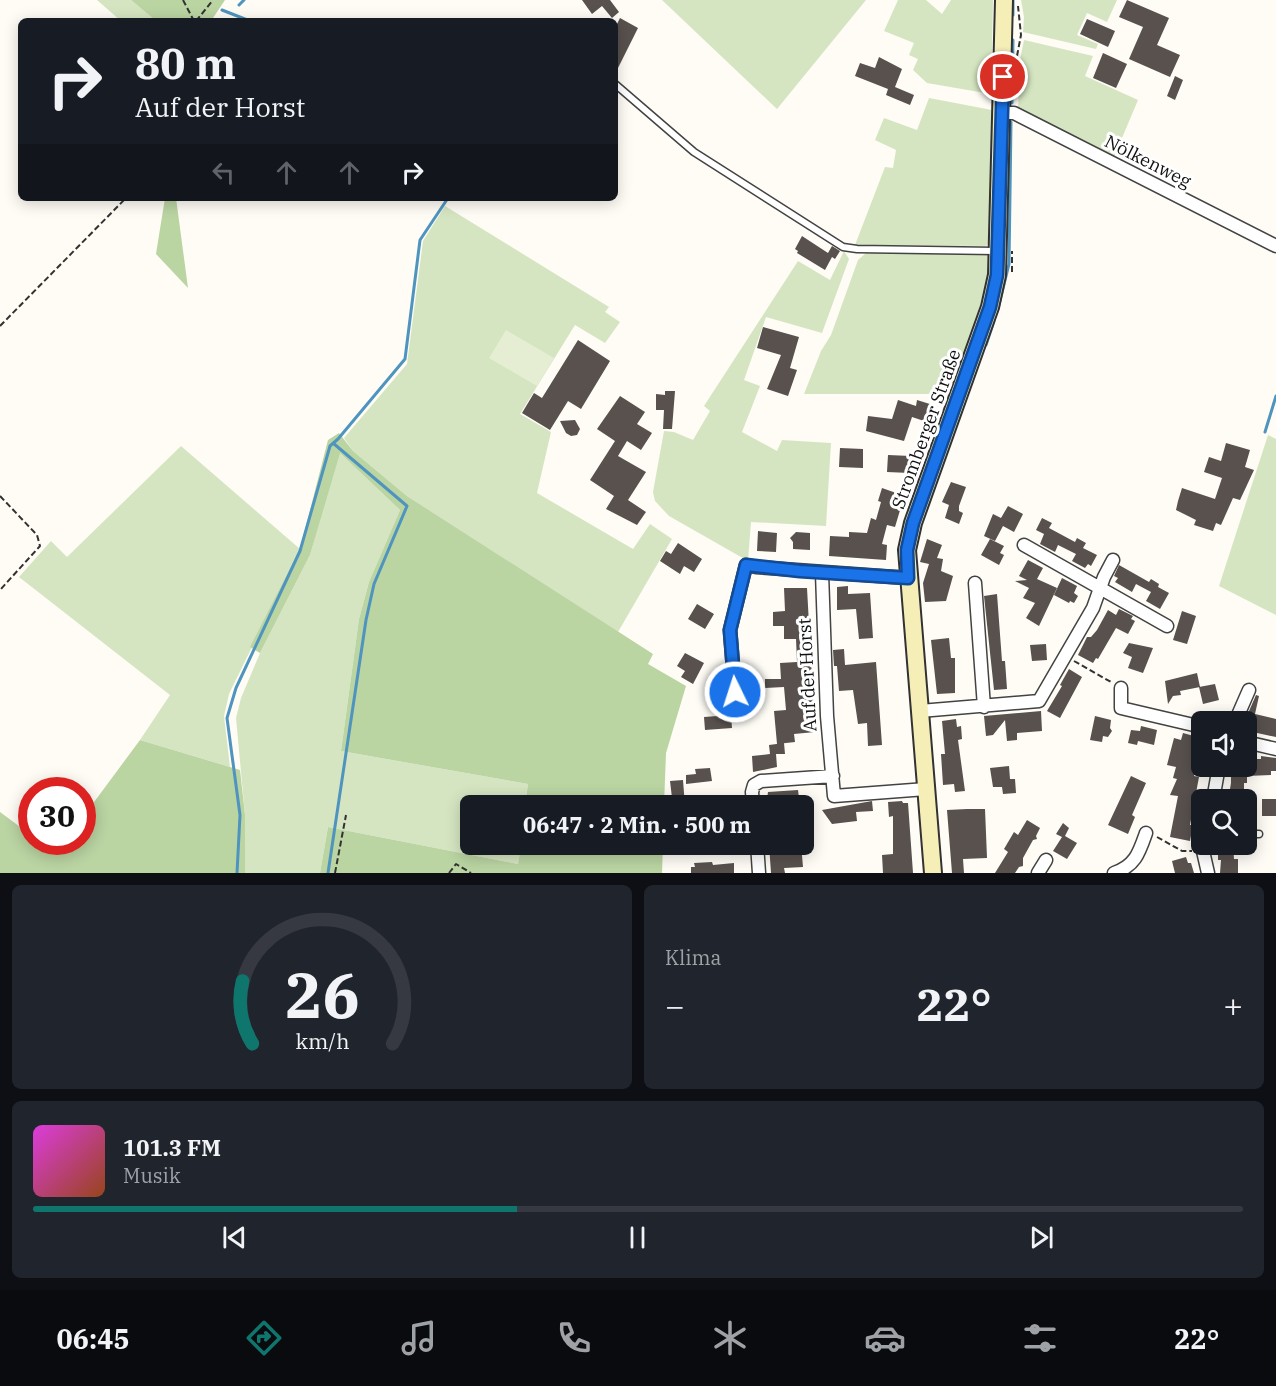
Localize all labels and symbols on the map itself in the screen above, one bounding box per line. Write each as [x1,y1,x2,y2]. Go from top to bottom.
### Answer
pin [977,51,1028,102]
street label: Nölkenweg [1101,129,1195,193]
street label: Stromberger Straße [886,346,966,512]
street label: Auf der Horst [793,618,821,732]
position arrow [703,660,767,724]
speed limit sign: 30 [18,777,96,855]

